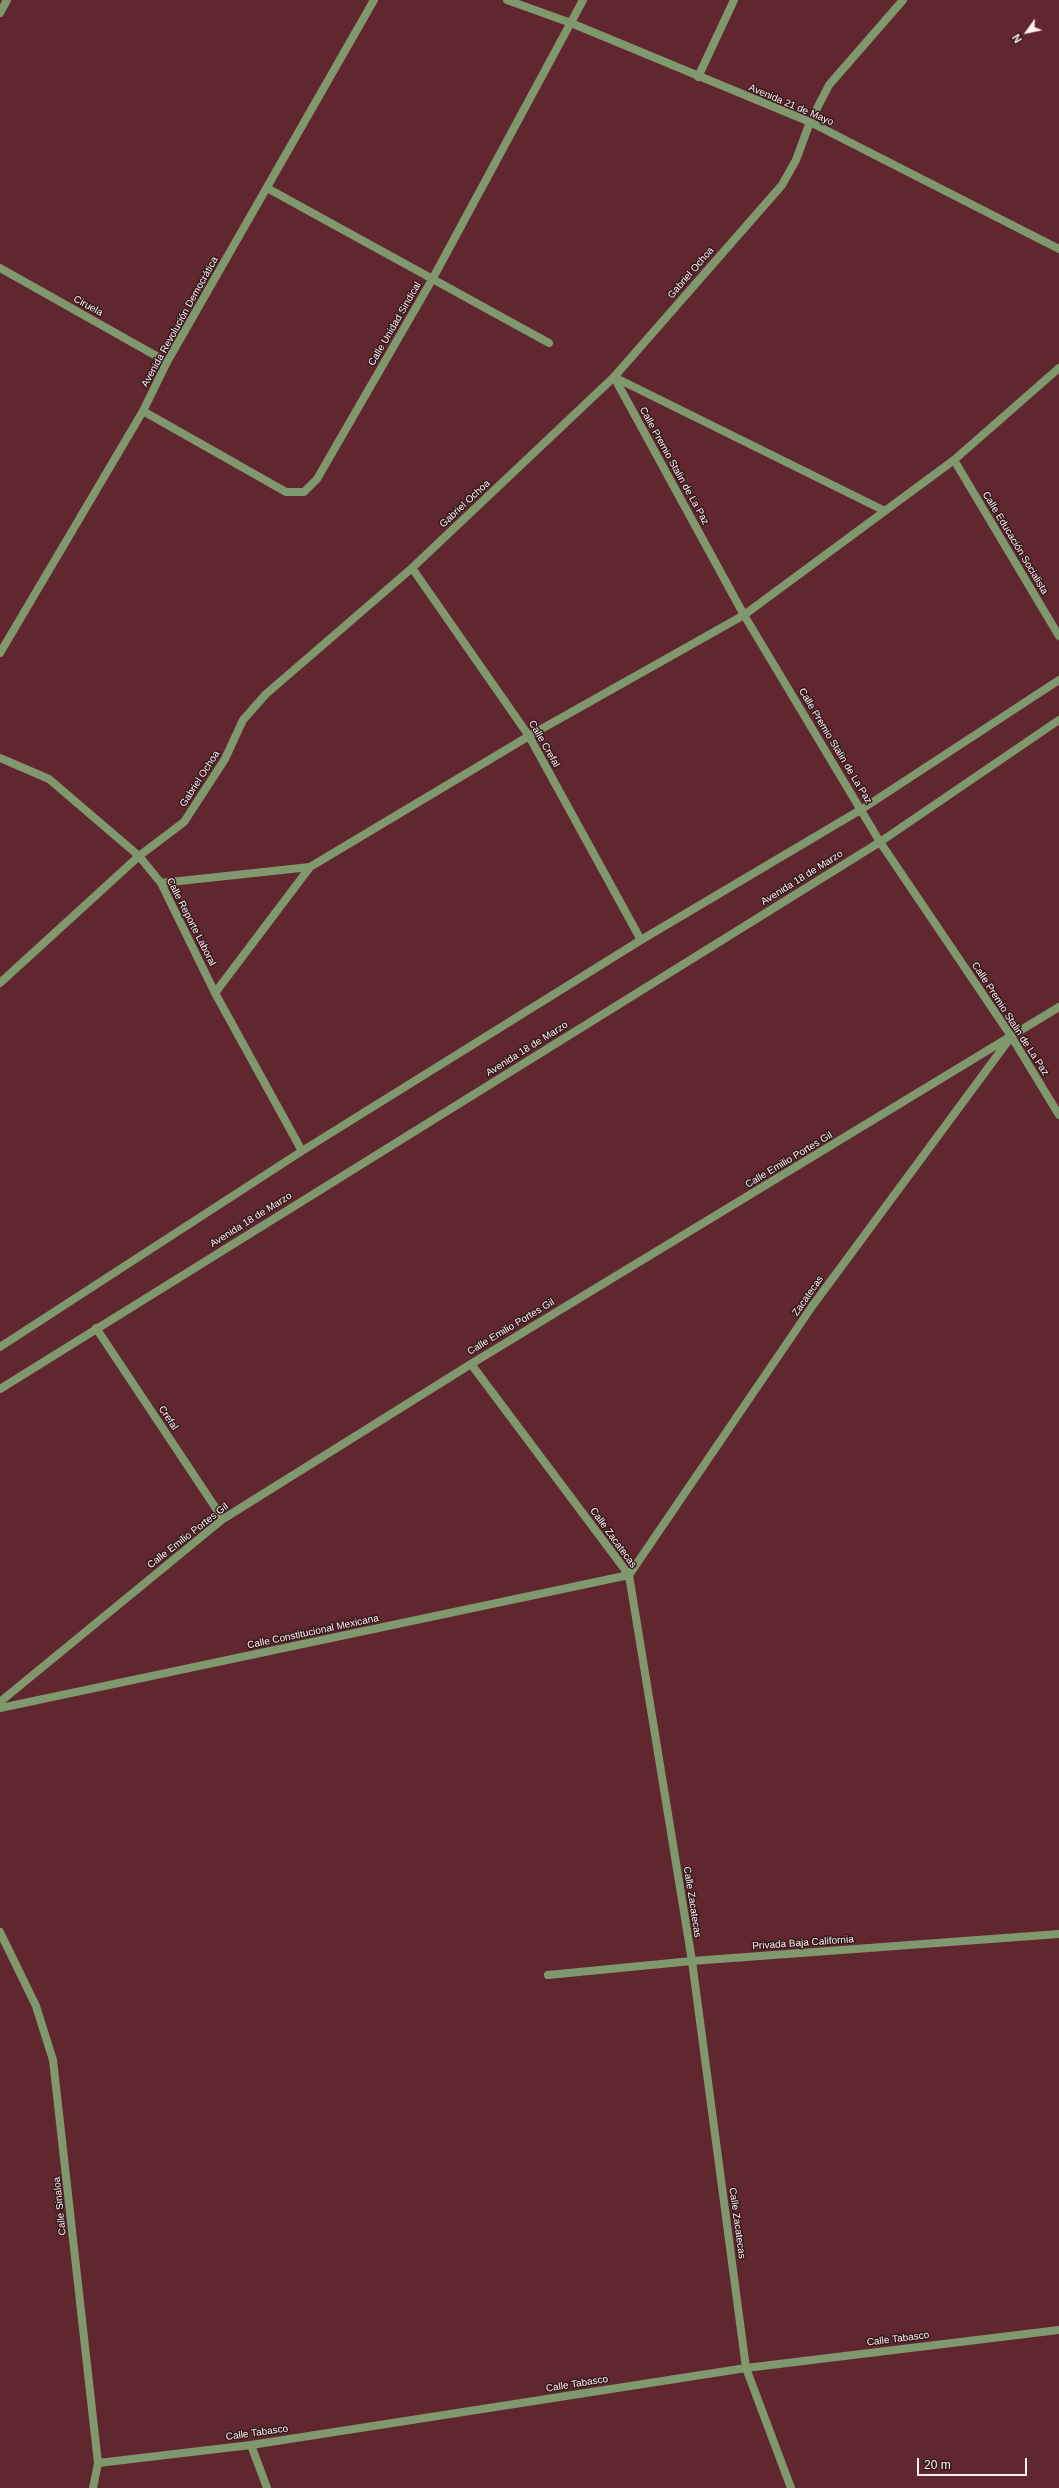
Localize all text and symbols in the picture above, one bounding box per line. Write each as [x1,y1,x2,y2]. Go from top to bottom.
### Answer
north arrow [1007,12,1047,52]
text: N [1010,32,1024,45]
street label: Avenida 21 de Mayo [747,82,835,128]
street label: Gabriel Ochoa [665,245,717,301]
street label: Avenida Revolución Democrática [139,255,221,389]
street label: Calle Unidad Sindical [366,280,424,368]
street label: Ciruela [71,293,105,319]
street label: Calle Premio Stalin de La Paz [637,405,711,527]
street label: Gabriel Ochoa [437,478,493,530]
street label: Calle Educación Socialista [980,489,1050,597]
street label: Calle Premio Stalin de La Paz [796,686,874,806]
street label: Calle Crefal [526,718,562,770]
street label: Gabriel Ochoa [177,749,223,809]
street label: Avenida 18 de Marzo [759,848,845,908]
street label: Calle Reporte Laboral [164,876,218,968]
street label: Calle Premio Stalin de La Paz [969,960,1051,1078]
street label: Avenida 18 de Marzo [484,1019,570,1079]
street label: Calle Emilio Portes Gil [743,1129,835,1191]
street label: Avenida 18 de Marzo [208,1190,294,1250]
street label: Zacatecas [790,1274,826,1318]
street label: Calle Emilio Portes Gil [465,1296,557,1358]
street label: Crefal [156,1404,180,1432]
street label: Calle Emilio Portes Gil [145,1501,231,1571]
street label: Calle Zacatecas [587,1505,639,1571]
street label: Calle Constitucional Mexicana [246,1612,380,1652]
street label: Calle Zacatecas [680,1866,704,1938]
street label: Privada Baja California [752,1933,854,1953]
street label: Calle Sinaloa [51,2176,69,2236]
street label: Calle Zacatecas [726,2187,748,2259]
street label: Calle Tabasco [866,2329,930,2349]
street label: Calle Tabasco [545,2373,609,2395]
street label: Calle Tabasco [225,2423,289,2443]
scale bar [919,2450,1029,2476]
text: 20 m [924,2458,951,2472]

